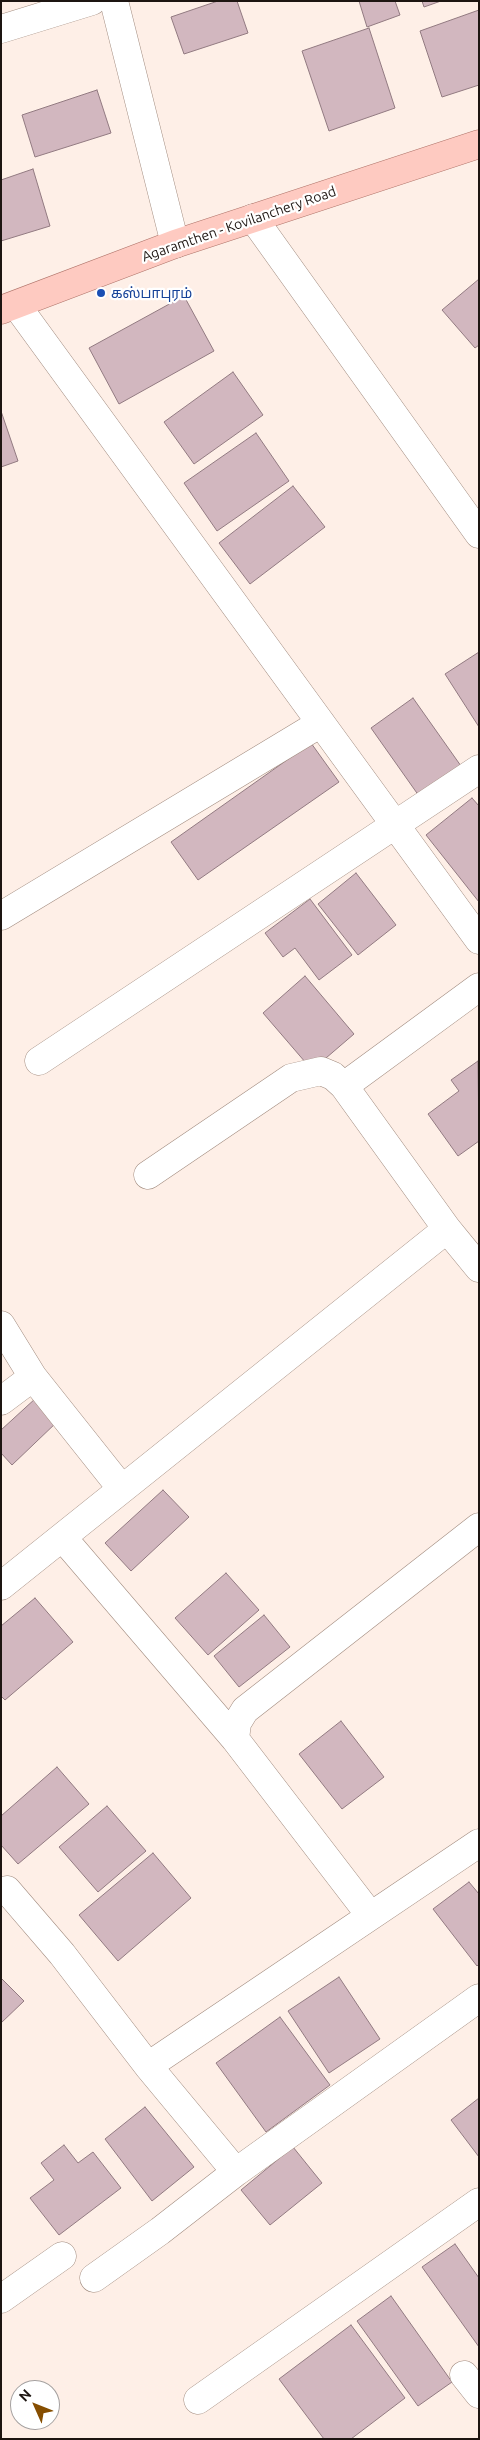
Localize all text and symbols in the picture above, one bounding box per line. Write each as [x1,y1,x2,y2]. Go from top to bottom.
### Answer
street label: Agaramthen - Kovilanchery Road [140,183,338,265]
place label: கஸ்பாபுரம் [111,285,192,301]
marker: கஸ்பாபுரம் [95,287,107,299]
north arrow [10,2380,60,2430]
text: N [16,2386,34,2405]

